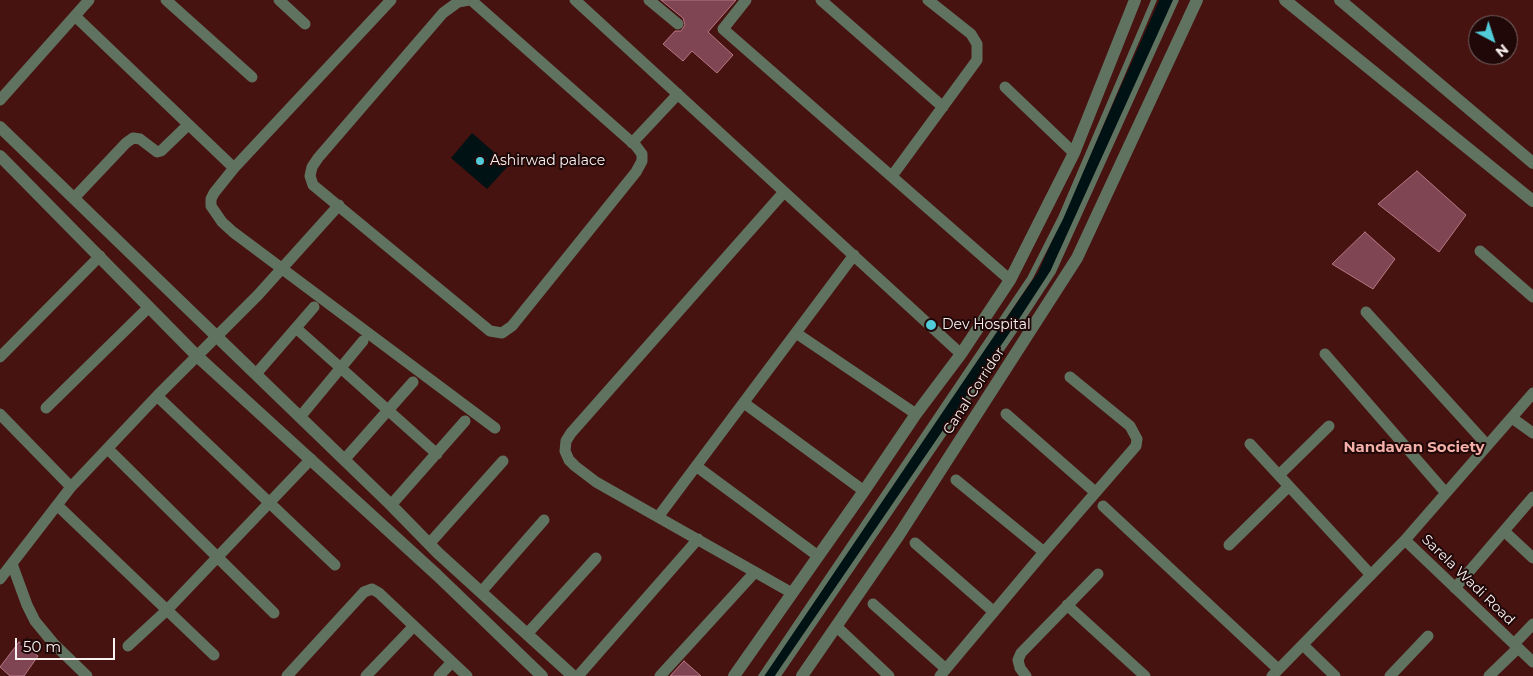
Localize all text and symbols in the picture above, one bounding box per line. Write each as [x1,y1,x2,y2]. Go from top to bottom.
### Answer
north arrow [1468,15,1518,65]
text: N [1492,40,1512,61]
place label: Ashirwad palace [490,153,605,169]
marker: Ashirwad palace [474,155,486,167]
place label: Dev Hospital [942,317,1031,333]
marker: Dev Hospital [924,318,938,332]
street label: Canal Corridor [940,344,1008,438]
district label: Nandavan Society [1343,439,1485,457]
street label: Sarela Wadi Road [1418,531,1518,629]
scale bar [18,628,118,660]
text: 50 m [23,637,61,656]

